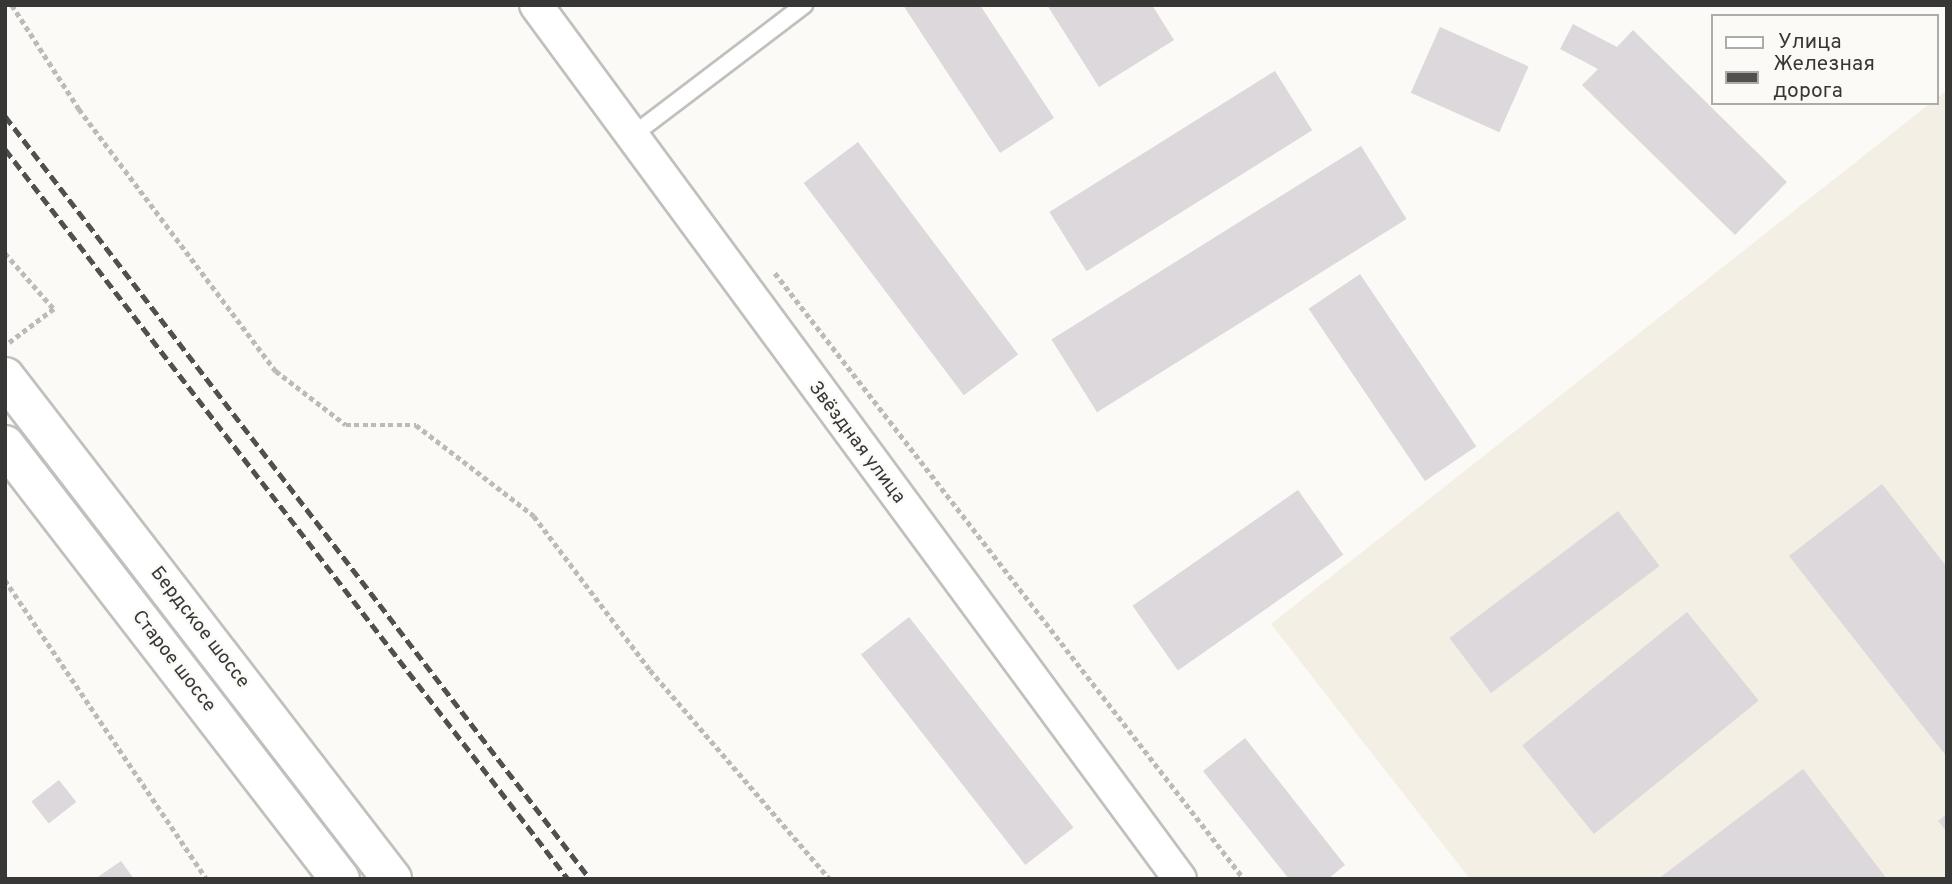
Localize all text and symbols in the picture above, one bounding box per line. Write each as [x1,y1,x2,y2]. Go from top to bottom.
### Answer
legend [1710,14,1938,105]
text: Улица [1778,29,1842,56]
text: Железная дорога [1773,51,1875,105]
street label: Звёздная улица [803,377,909,509]
street label: Бердское шоссе [145,563,253,693]
street label: Старое шоссе [126,607,220,717]

